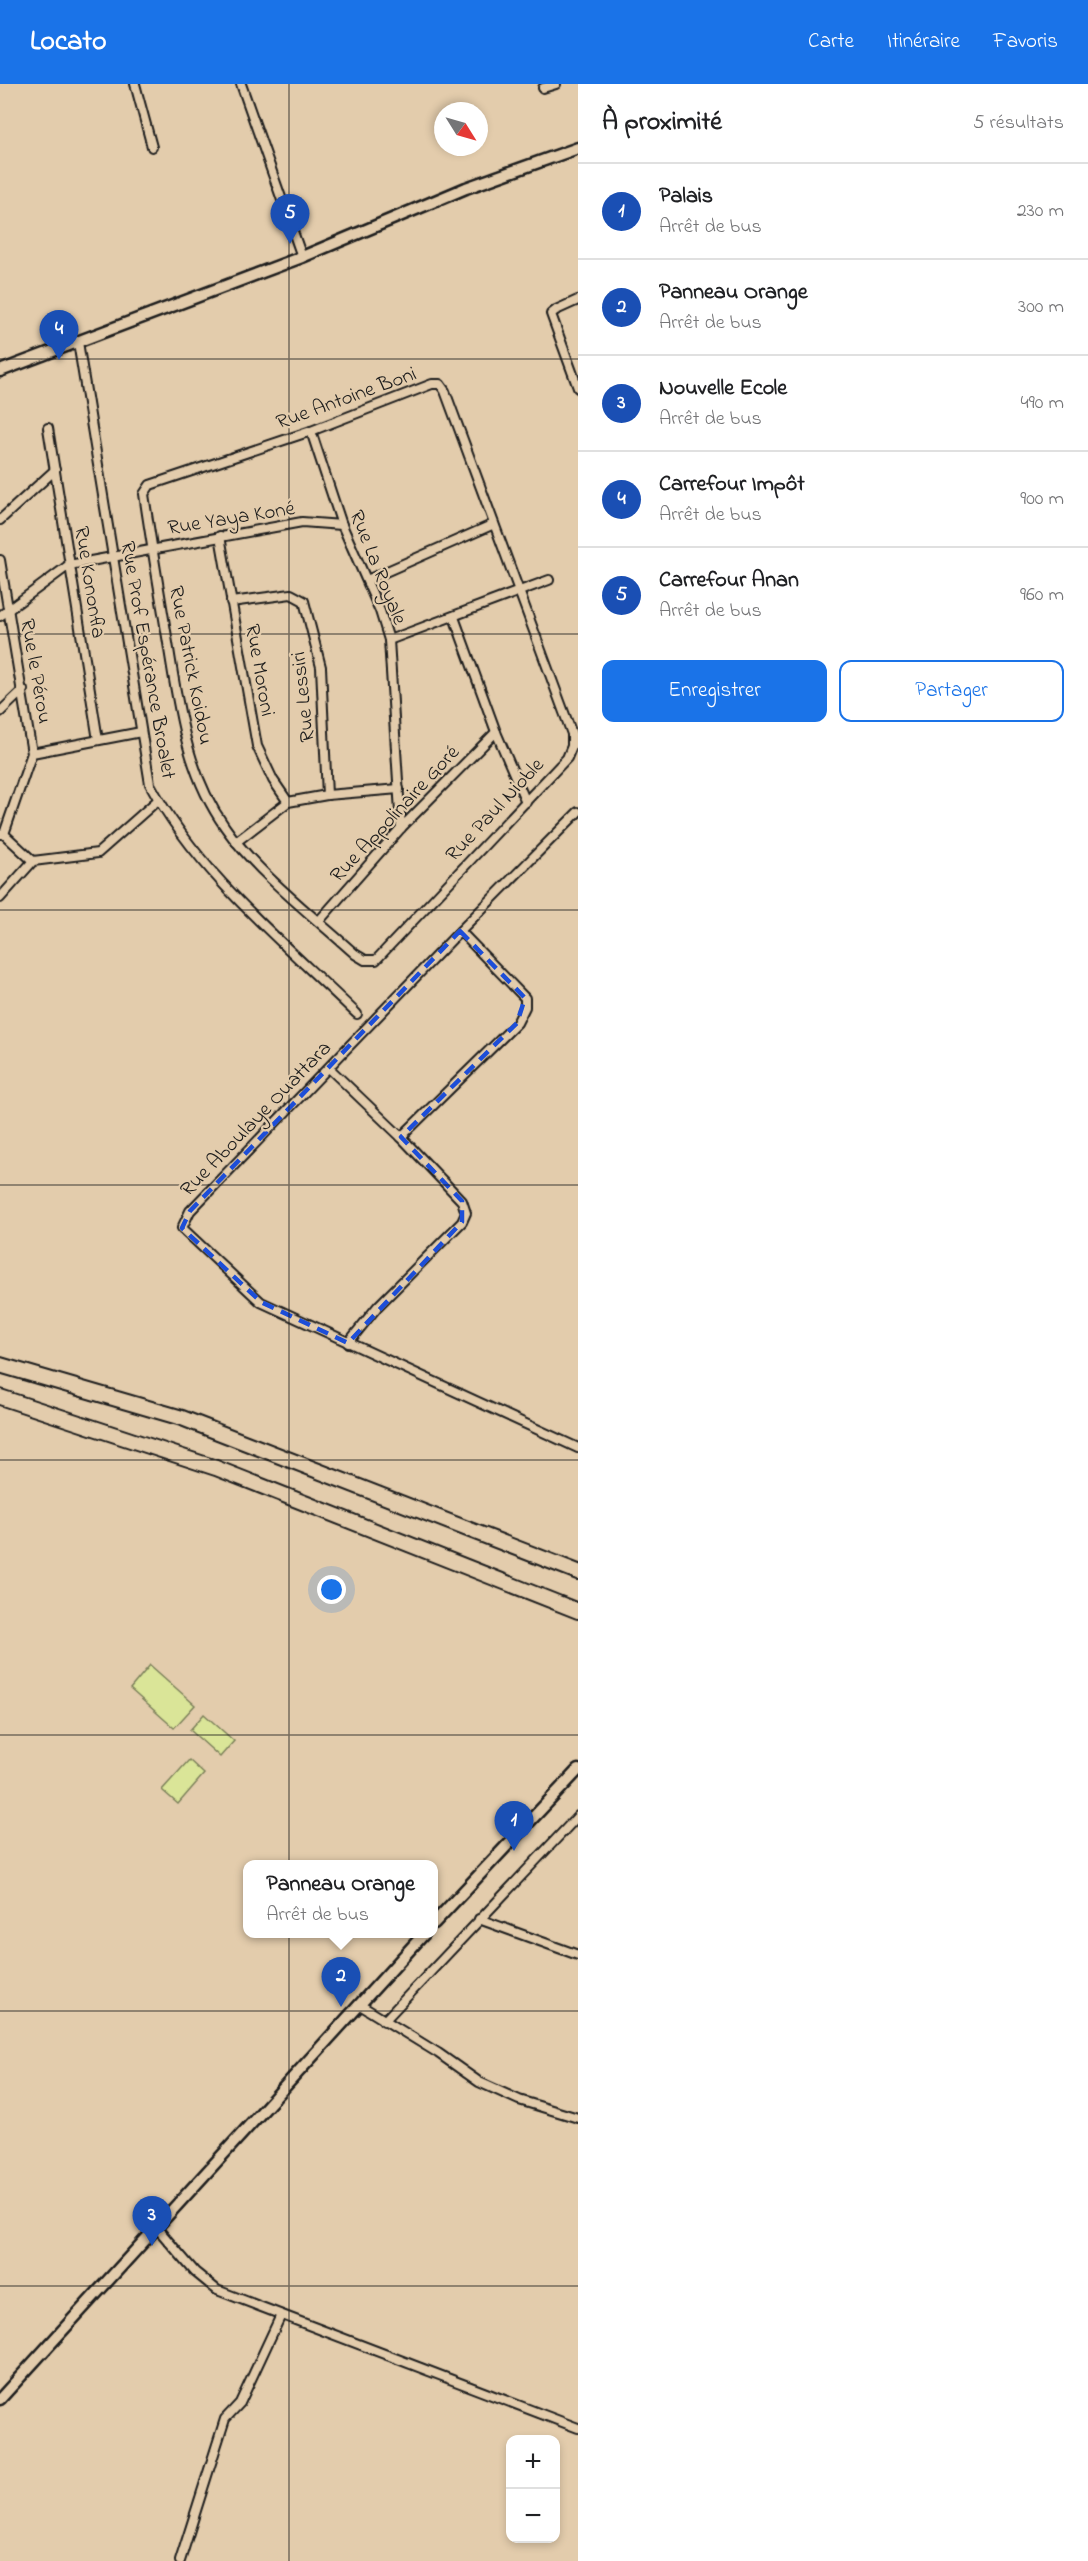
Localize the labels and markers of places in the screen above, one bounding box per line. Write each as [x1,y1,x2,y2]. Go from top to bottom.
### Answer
pin: 5 [270,194,310,244]
pin: 4 [40,310,78,360]
pin: 1 [494,1802,534,1851]
pin: 2 [322,1958,360,2007]
pin: 3 [132,2196,172,2246]

